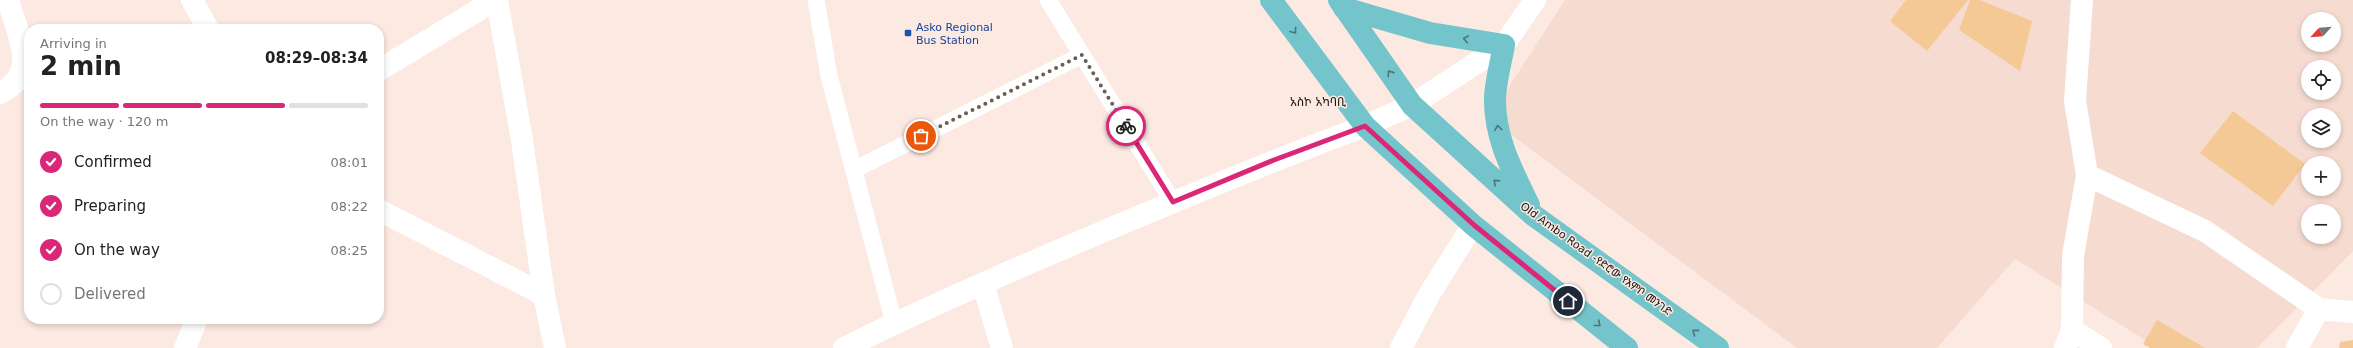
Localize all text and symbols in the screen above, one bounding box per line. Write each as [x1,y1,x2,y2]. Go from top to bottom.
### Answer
north arrow [2301,12,2341,52]
map controls [2301,12,2341,244]
place label: Asko Regional Bus Station [916,21,993,47]
one-way arrow [1289,27,1296,34]
marker: Asko Regional Bus Station [903,28,913,38]
text: Arriving in [40,36,107,51]
one-way arrow [1463,36,1469,44]
text: 08:29–08:34 [265,49,368,67]
text: 2 min [40,51,122,81]
button: locate [2301,60,2341,100]
one-way arrow [1388,70,1395,77]
district label: አስኮ አካባቢ [1290,95,1346,109]
courier [1106,106,1146,146]
button: layers [2301,108,2341,148]
text: On the way · 120 m [40,114,168,129]
icon: bike [1115,115,1137,137]
pin [904,119,938,153]
icon: bag [910,125,932,147]
one-way arrow [1494,125,1503,131]
icon: check [40,151,62,173]
text: Confirmed [74,153,152,171]
text: 08:01 [331,155,368,170]
button: + [2301,156,2341,196]
one-way arrow [1494,179,1501,186]
icon: check [40,195,62,217]
text: Preparing [74,197,146,215]
text: 08:22 [331,199,368,214]
street label: Old Ambo Road -የድሮው የአምቦ መንገድ [1518,200,1675,319]
button: − [2301,204,2341,244]
icon: check [40,239,62,261]
text: On the way [74,241,160,259]
text: 08:25 [331,243,368,258]
pin [1551,284,1585,318]
text: Delivered [74,285,146,303]
icon: home [1557,290,1579,312]
one-way arrow [1593,320,1600,327]
one-way arrow [1692,329,1699,336]

